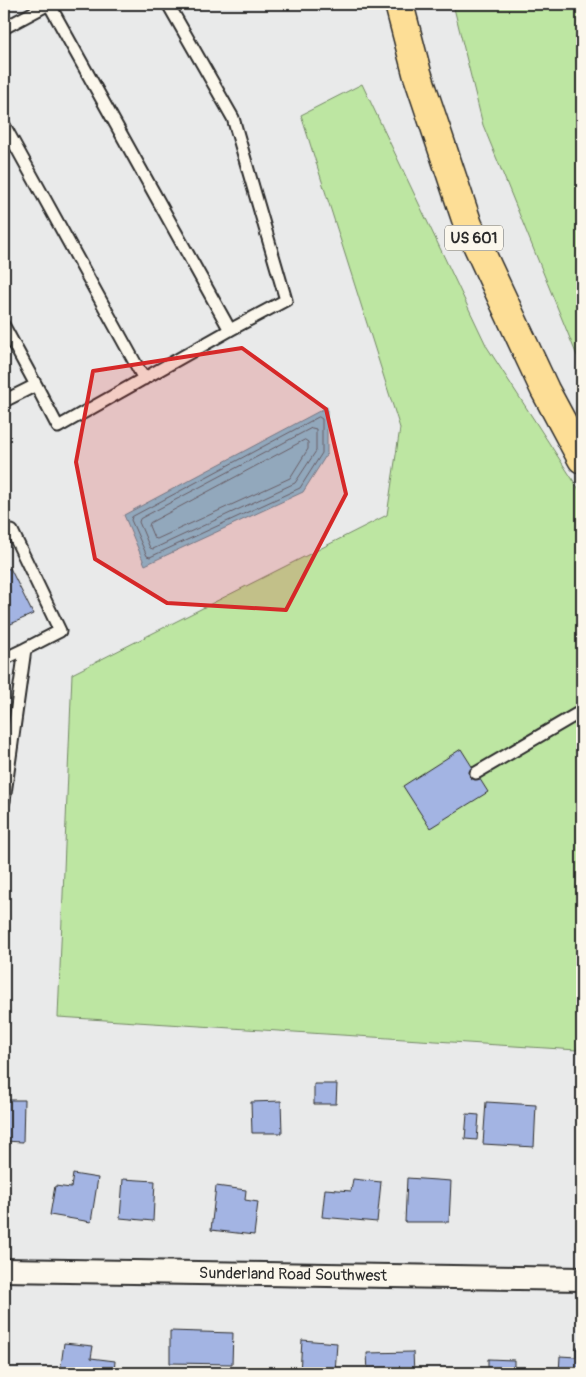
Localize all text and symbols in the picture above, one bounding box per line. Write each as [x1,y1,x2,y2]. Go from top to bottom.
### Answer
road number: US 601 [445,226,503,250]
street label: Sunderland Road Southwest [199,1263,388,1286]

